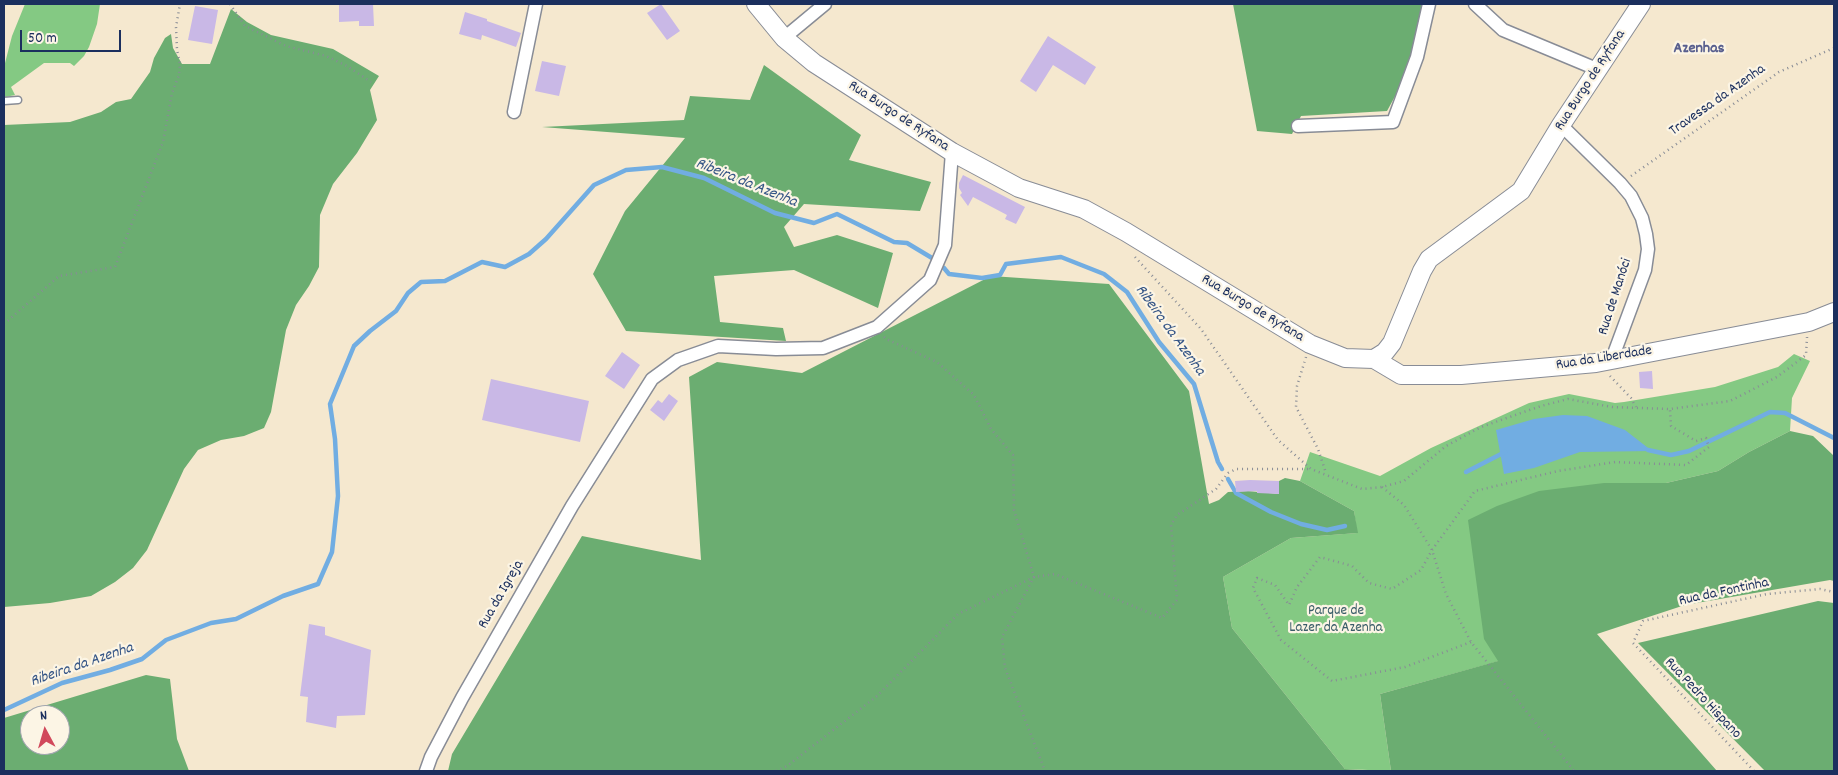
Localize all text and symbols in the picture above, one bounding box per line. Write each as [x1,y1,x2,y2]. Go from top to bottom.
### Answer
scale bar [22,20,124,52]
street label: Rua Burgo de Ryfana [1552,27,1630,135]
text: 50 m [28,28,57,50]
district label: Azenhas [1674,40,1724,60]
street label: Travessa da Azenha [1666,61,1770,141]
street label: Rua Burgo de Ryfana [844,78,952,156]
water label: Ribeira da Azenha [693,155,799,213]
street label: Rua de Manóci [1595,256,1637,338]
street label: Rua Burgo de Ryfana [1197,271,1307,347]
water label: Ribeira da Azenha [1130,282,1208,380]
street label: Rua da Liberdade [1555,343,1653,375]
street label: Rua da Igreja [475,558,529,632]
street label: Rua da Fontinha [1678,575,1770,611]
park label: Parque de Lazer da Azenha [1289,603,1383,638]
water label: Ribeira da Azenha [28,639,136,693]
street label: Rua Pedro Hispano [1660,655,1744,743]
north arrow [20,705,70,755]
text: N [39,706,48,726]

